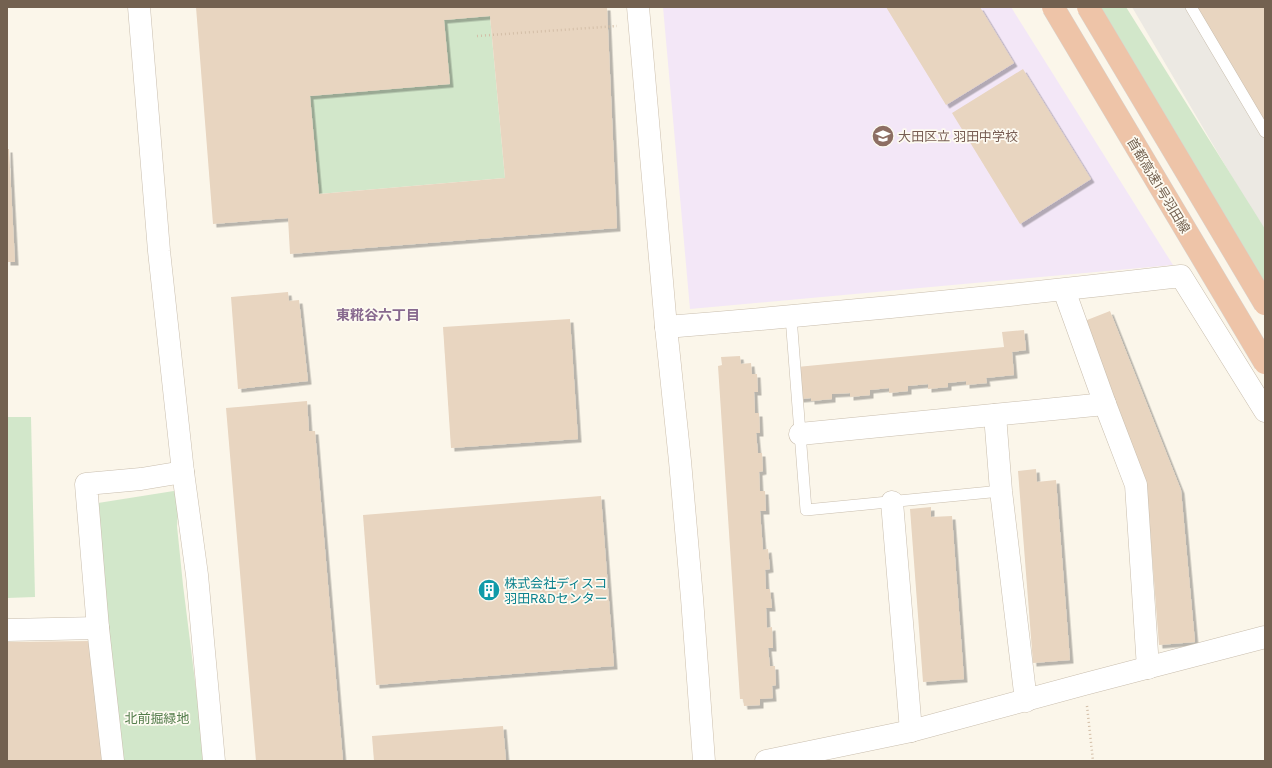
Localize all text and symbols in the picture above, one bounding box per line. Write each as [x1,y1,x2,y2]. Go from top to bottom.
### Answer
school or university icon: 大田区立 羽田中学校 [870,123,896,149]
place label: 大田区立 羽田中学校 [898,129,1018,146]
street label: 首都高速1号羽田線 [1122,135,1193,237]
district label: 東糀谷六丁目 [336,307,420,325]
building icon: 株式会社ディスコ 羽田R&Dセンター [476,577,502,603]
place label: 株式会社ディスコ 羽田R&Dセンター [504,577,608,608]
park label: 北前掘緑地 [124,711,190,728]

